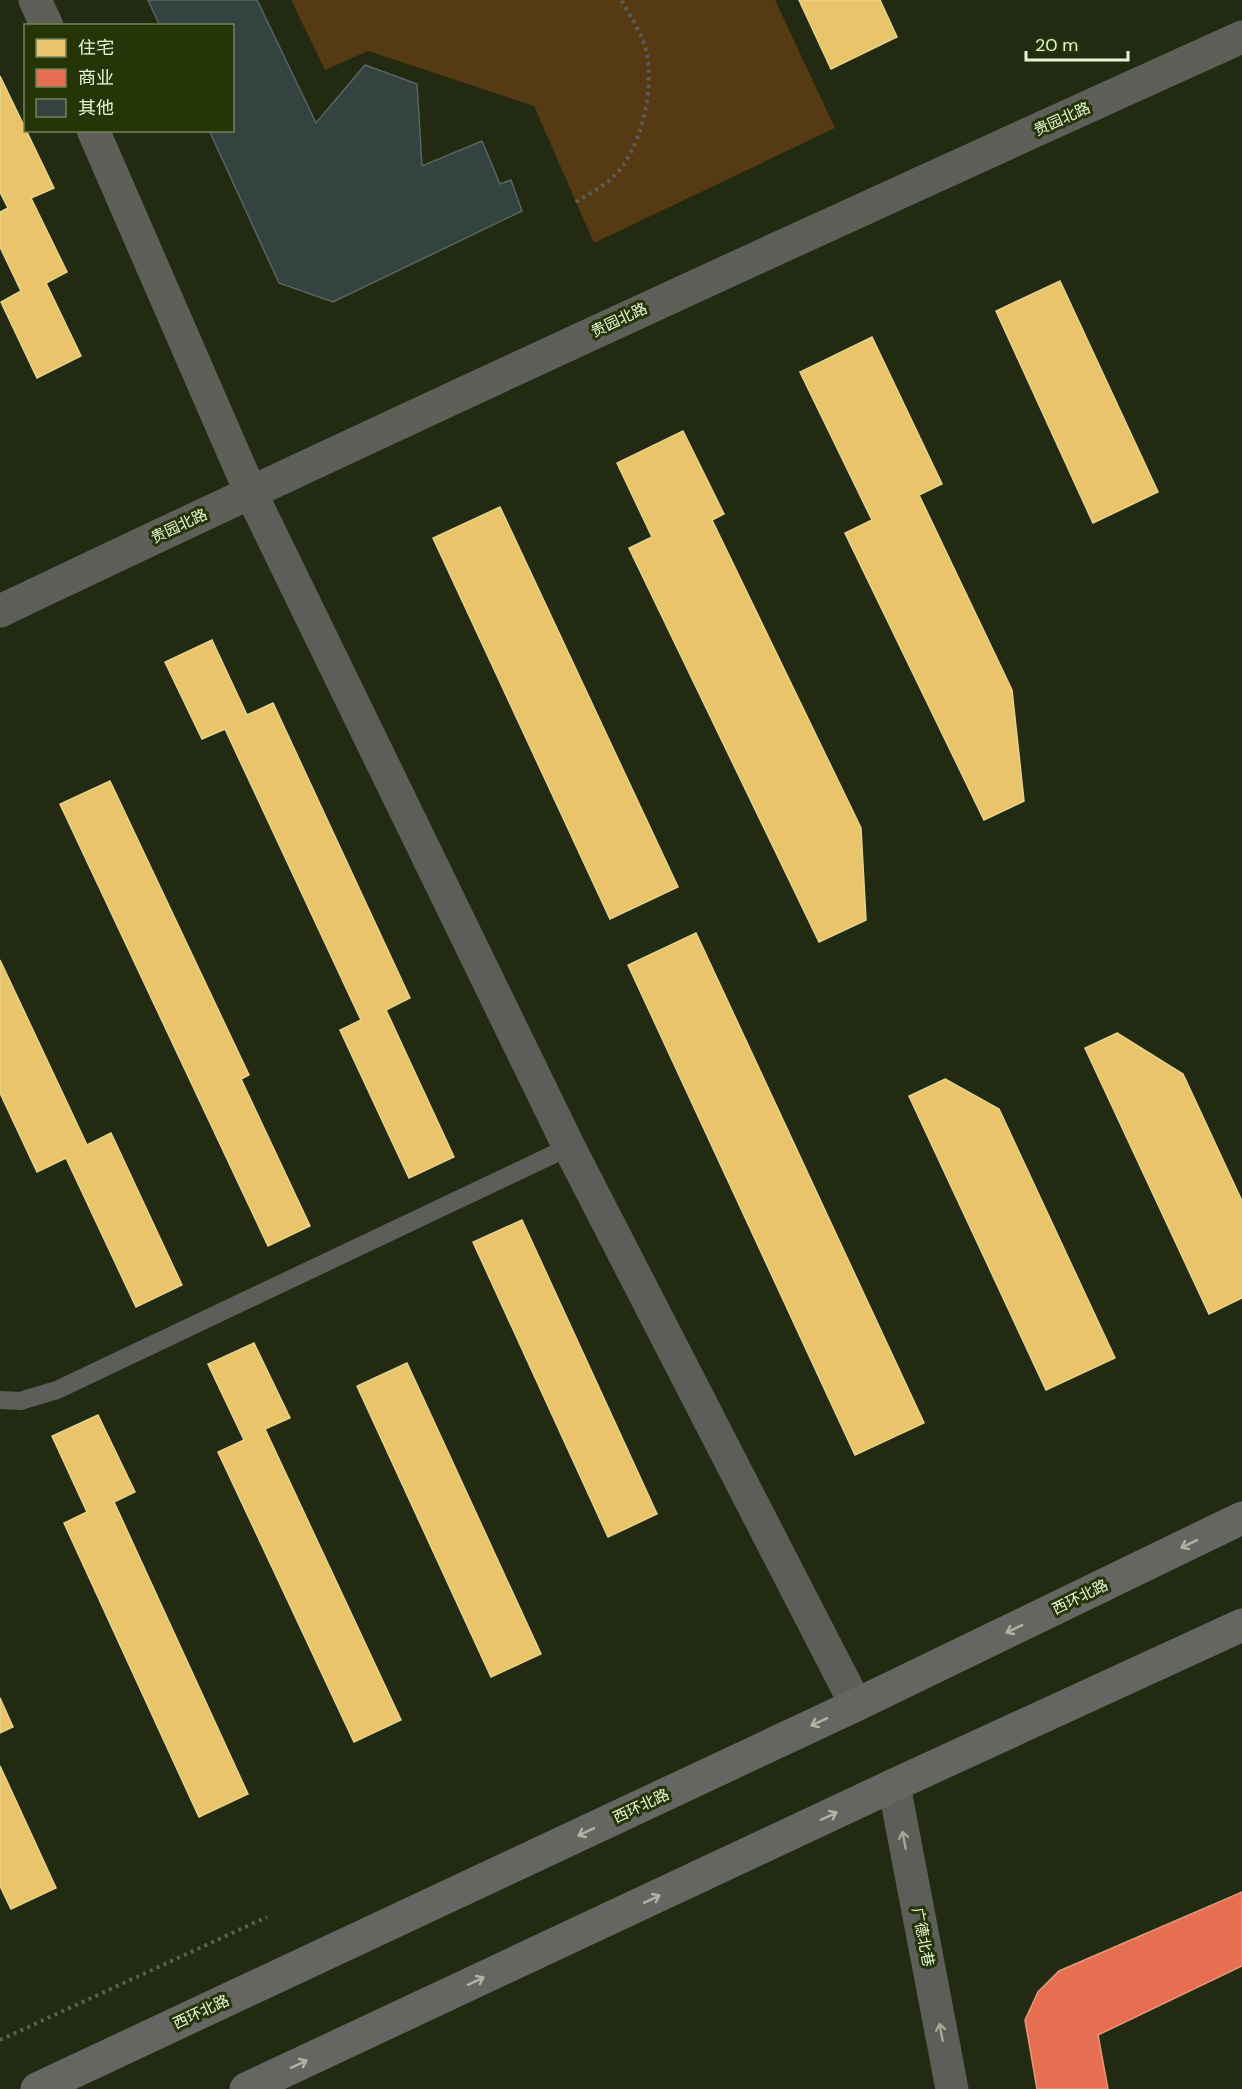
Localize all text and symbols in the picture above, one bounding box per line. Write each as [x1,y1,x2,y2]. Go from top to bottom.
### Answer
legend [24,24,234,132]
scale bar [1026,24,1128,62]
text: 20 m [1035,33,1078,57]
text: 住宅 [78,36,114,60]
text: 商业 [78,66,114,90]
text: 其他 [78,96,114,120]
street label: 贵园北路 [1031,98,1093,140]
street label: 贵园北路 [588,298,650,342]
street label: 贵园北路 [148,504,210,548]
one-way arrow [1181,1538,1199,1550]
street label: 西环北路 [1049,1575,1111,1619]
one-way arrow [1005,1623,1023,1635]
one-way arrow [811,1717,829,1729]
street label: 西环北路 [610,1784,672,1828]
one-way arrow [819,1809,837,1821]
one-way arrow [577,1826,595,1838]
one-way arrow [898,1831,909,1850]
one-way arrow [643,1892,661,1904]
street label: 广德北巷 [907,1906,939,1968]
one-way arrow [466,1975,484,1987]
street label: 西环北路 [170,1990,232,2034]
one-way arrow [935,2022,946,2042]
one-way arrow [289,2058,307,2070]

